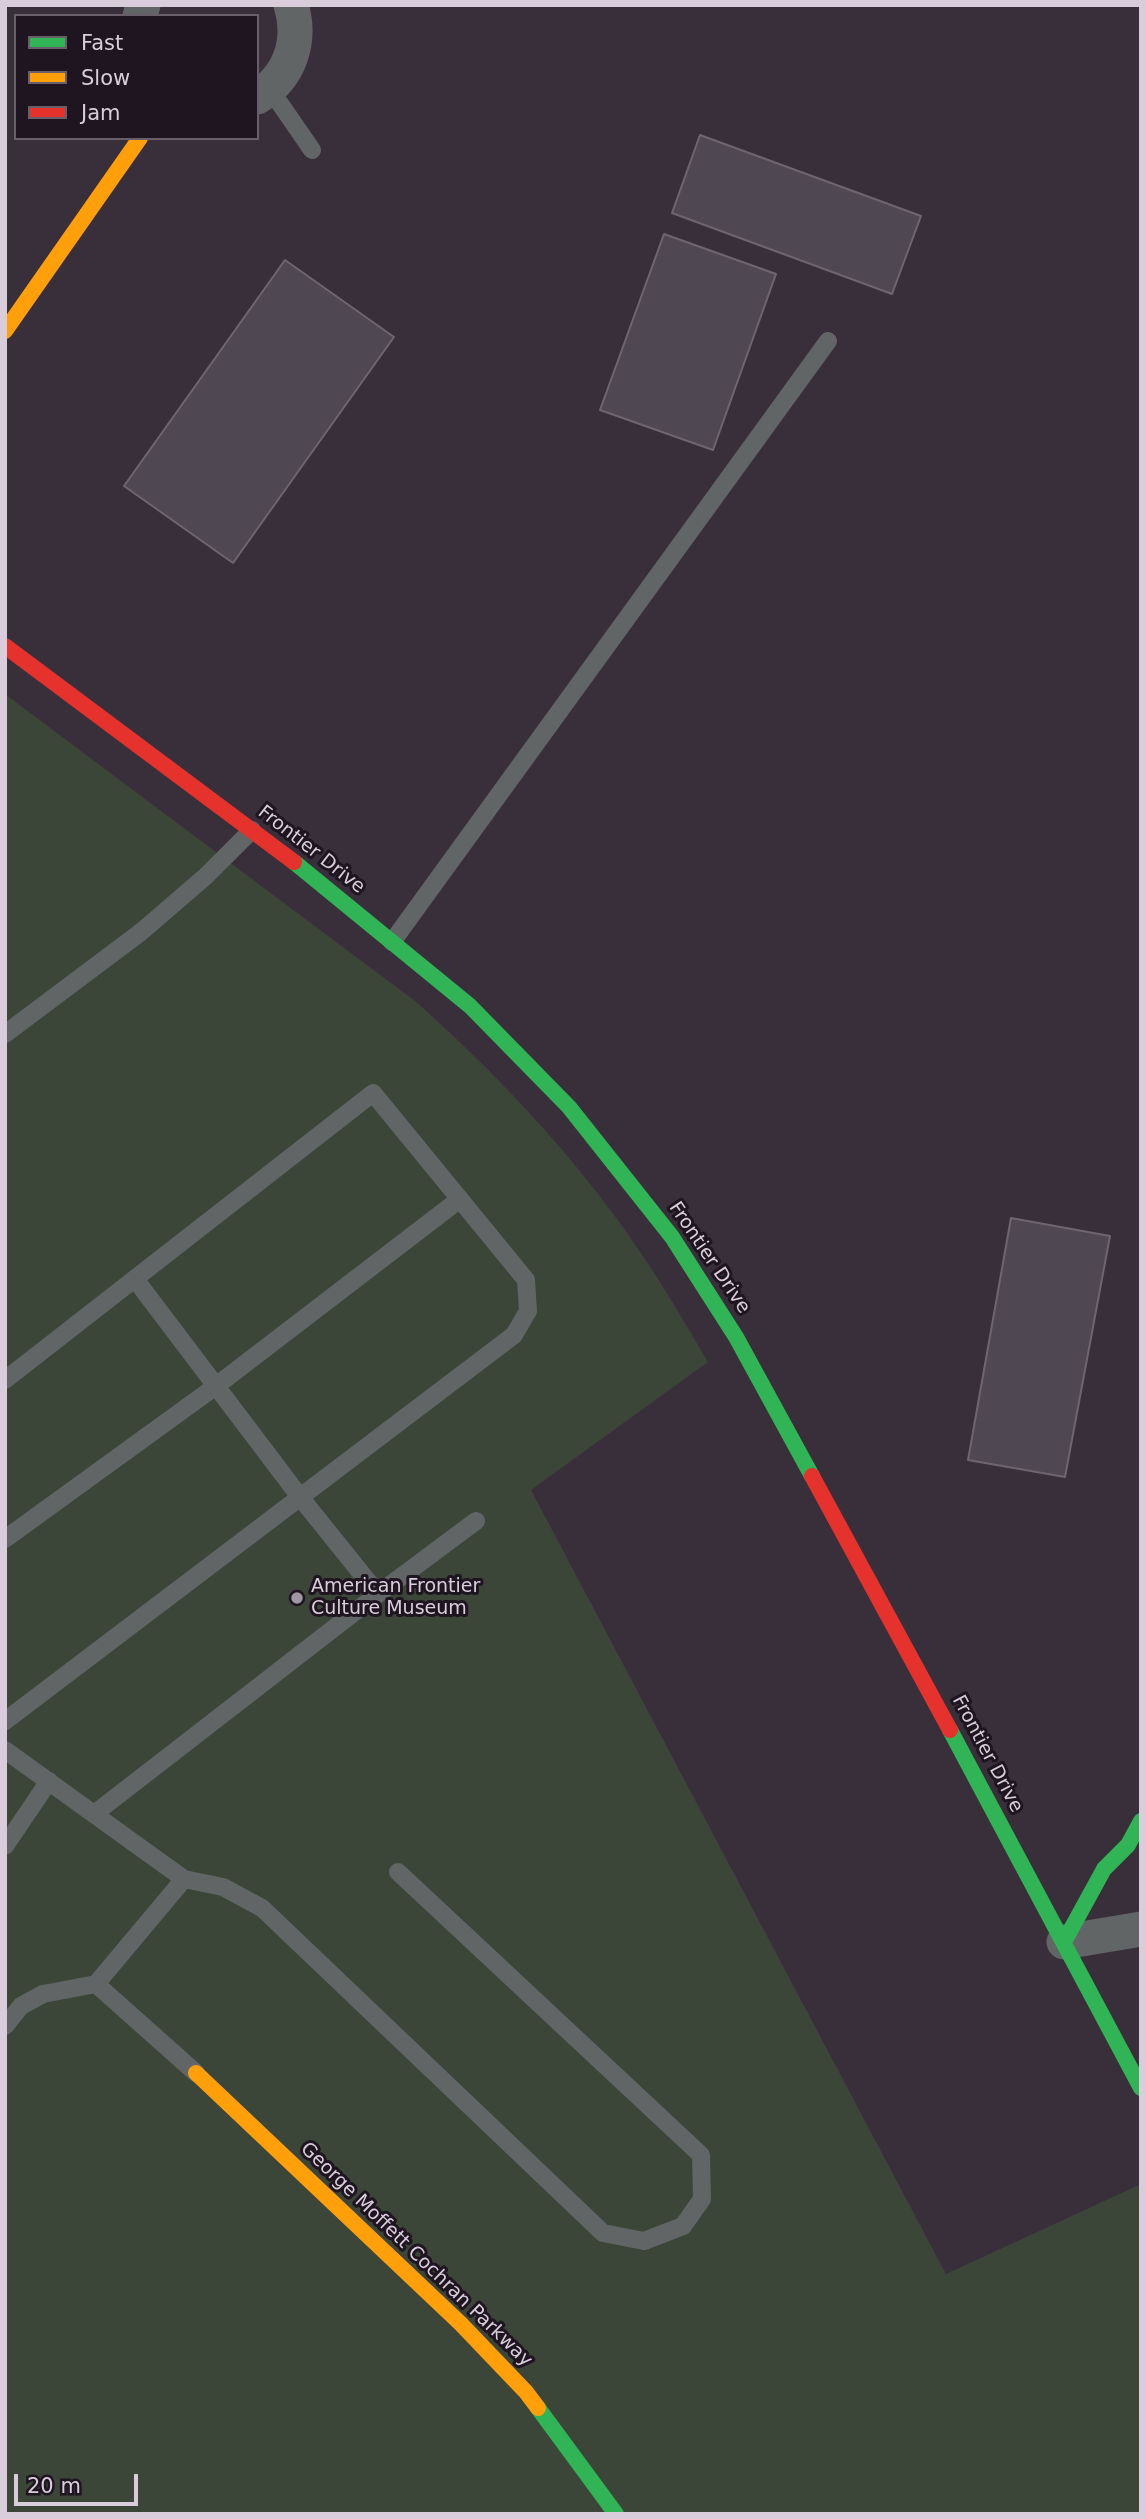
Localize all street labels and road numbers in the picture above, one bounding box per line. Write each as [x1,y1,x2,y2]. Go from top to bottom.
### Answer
street label: Frontier Drive [253,801,369,899]
street label: Frontier Drive [663,1198,755,1318]
street label: Frontier Drive [947,1691,1027,1817]
street label: George Moffett Cochran Parkway [295,2138,537,2372]

